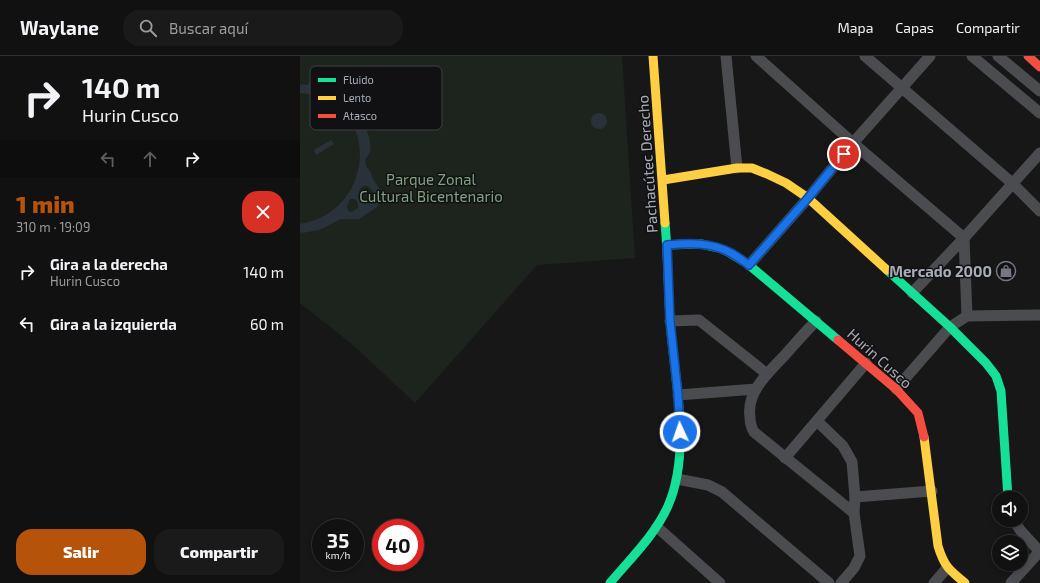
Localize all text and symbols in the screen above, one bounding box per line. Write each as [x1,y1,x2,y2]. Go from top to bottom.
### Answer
search box [123,10,403,46]
text: Waylane [20,16,99,39]
icon: search [137,17,159,39]
text: Buscar aquí [169,19,248,37]
text: Mapa [838,19,873,36]
text: Capas [895,19,934,36]
text: Compartir [956,19,1020,36]
legend [310,66,442,130]
text: 140 m [82,70,160,104]
icon: right [16,72,68,124]
text: Fluido [343,73,374,86]
text: Lento [343,91,371,104]
street label: Pachacútec Derecho [633,94,661,234]
text: Hurin Cusco [82,104,179,126]
text: Atasco [343,109,377,122]
pin [827,137,861,171]
icon: arrive [833,143,855,165]
icon: left [97,148,119,170]
icon: ahead [139,148,161,170]
icon: right [181,148,203,170]
park label: Parque Zonal Cultural Bicentenario [359,170,503,205]
text: 1 min [16,189,75,218]
button: close [242,191,284,233]
text: 310 m · 19:09 [16,219,90,235]
text: Gira a la derecha [50,255,168,273]
shop icon: Mercado 2000 [995,260,1017,282]
icon: right [16,261,38,283]
place label: Mercado 2000 [889,262,992,280]
text: 140 m [243,263,284,281]
text: Hurin Cusco [50,273,120,289]
icon: left [16,313,38,335]
text: Gira a la izquierda [50,315,177,333]
text: 60 m [250,315,284,333]
street label: Hurin Cusco [844,324,916,392]
position arrow [659,411,701,453]
map controls [992,491,1028,571]
button: sound [992,491,1028,527]
speed limit sign: 40 [372,519,424,571]
text: 35 [327,528,349,552]
button: Salir [16,529,146,575]
button: Compartir [154,529,284,575]
button: layers [992,535,1028,571]
text: km/h [326,549,350,561]

